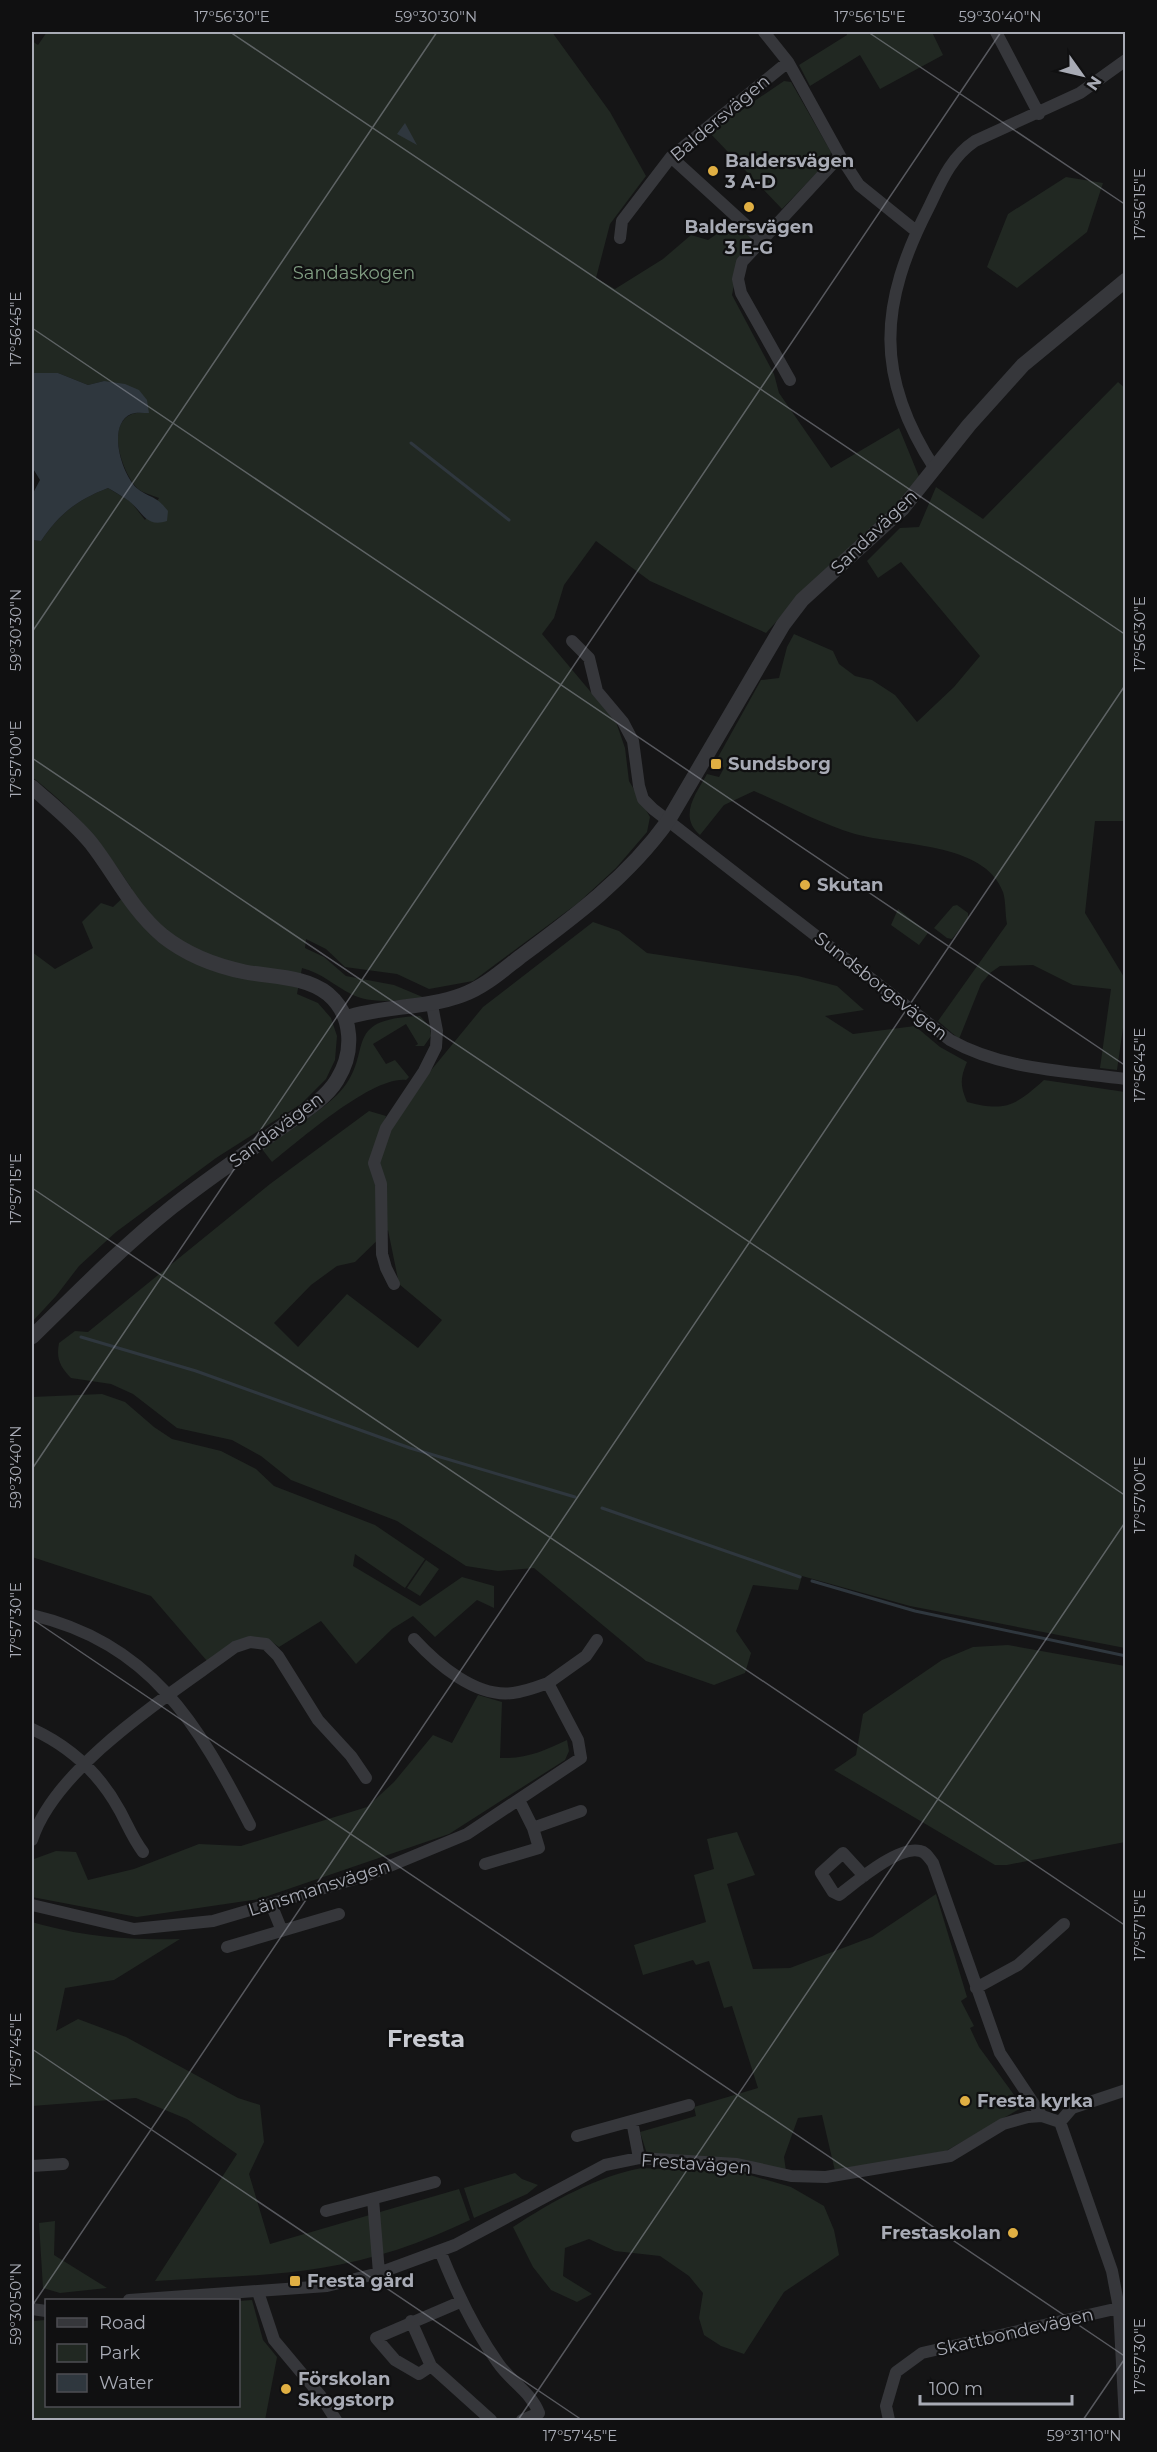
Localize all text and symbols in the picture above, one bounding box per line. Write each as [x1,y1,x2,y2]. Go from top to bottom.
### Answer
text: 17°56'30"E [194,7,270,26]
text: 59°30'30"N [395,7,477,26]
text: 17°56'15"E [834,7,906,26]
text: 59°30'40"N [959,7,1041,26]
north arrow [1052,45,1112,105]
street label: Baldersvägen [666,70,774,166]
text: N [1083,72,1106,94]
place label: Baldersvägen 3 A-D [724,150,854,193]
marker: Baldersvägen 3 A-D [706,164,720,178]
text: 17°56'15"E [1130,168,1149,240]
marker: Baldersvägen 3 E-G [742,200,756,214]
place label: Baldersvägen 3 E-G [684,216,814,259]
park label: Sandaskogen [293,262,415,284]
text: 17°56'45"E [6,292,25,366]
street label: Sandavägen [826,485,922,579]
text: 59°30'30"N [6,589,25,671]
text: 17°56'30"E [1130,596,1149,672]
text: 17°57'00"E [6,720,25,798]
place label: Sundsborg [728,753,831,775]
marker: Sundsborg [709,757,723,771]
place label: Skutan [817,874,883,896]
marker: Skutan [798,878,812,892]
street label: Sundsborgsvägen [810,927,952,1045]
text: 17°56'45"E [1130,1028,1149,1102]
street label: Sandavägen [225,1088,327,1172]
text: 17°57'15"E [6,1153,25,1225]
text: 59°30'40"N [6,1426,25,1508]
text: 17°57'00"E [1130,1456,1149,1534]
text: 17°57'30"E [6,1582,25,1658]
street label: Länsmansvägen [245,1855,393,1921]
text: 17°57'15"E [1130,1889,1149,1961]
text: 17°57'45"E [6,2013,25,2087]
district label: Fresta [387,2024,465,2053]
place label: Fresta kyrka [977,2090,1093,2112]
marker: Fresta kyrka [958,2094,972,2108]
street label: Frestavägen [640,2149,752,2179]
place label: Frestaskolan [881,2222,1001,2244]
marker: Frestaskolan [1006,2226,1020,2240]
text: 59°30'50"N [6,2263,25,2345]
place label: Fresta gård [307,2270,414,2292]
marker: Fresta gård [288,2274,302,2288]
legend [45,2299,240,2407]
street label: Skattbondevägen [934,2303,1096,2361]
text: Road [99,2312,146,2334]
text: 17°57'30"E [1130,2318,1149,2394]
text: Park [99,2342,140,2364]
place label: Förskolan Skogstorp [298,2368,394,2411]
scale bar [920,2368,1072,2406]
text: Water [99,2372,154,2394]
text: 100 m [929,2378,983,2400]
marker: Förskolan Skogstorp [279,2382,293,2396]
text: 17°57'45"E [543,2426,617,2445]
text: 59°31'10"N [1046,2426,1122,2445]

